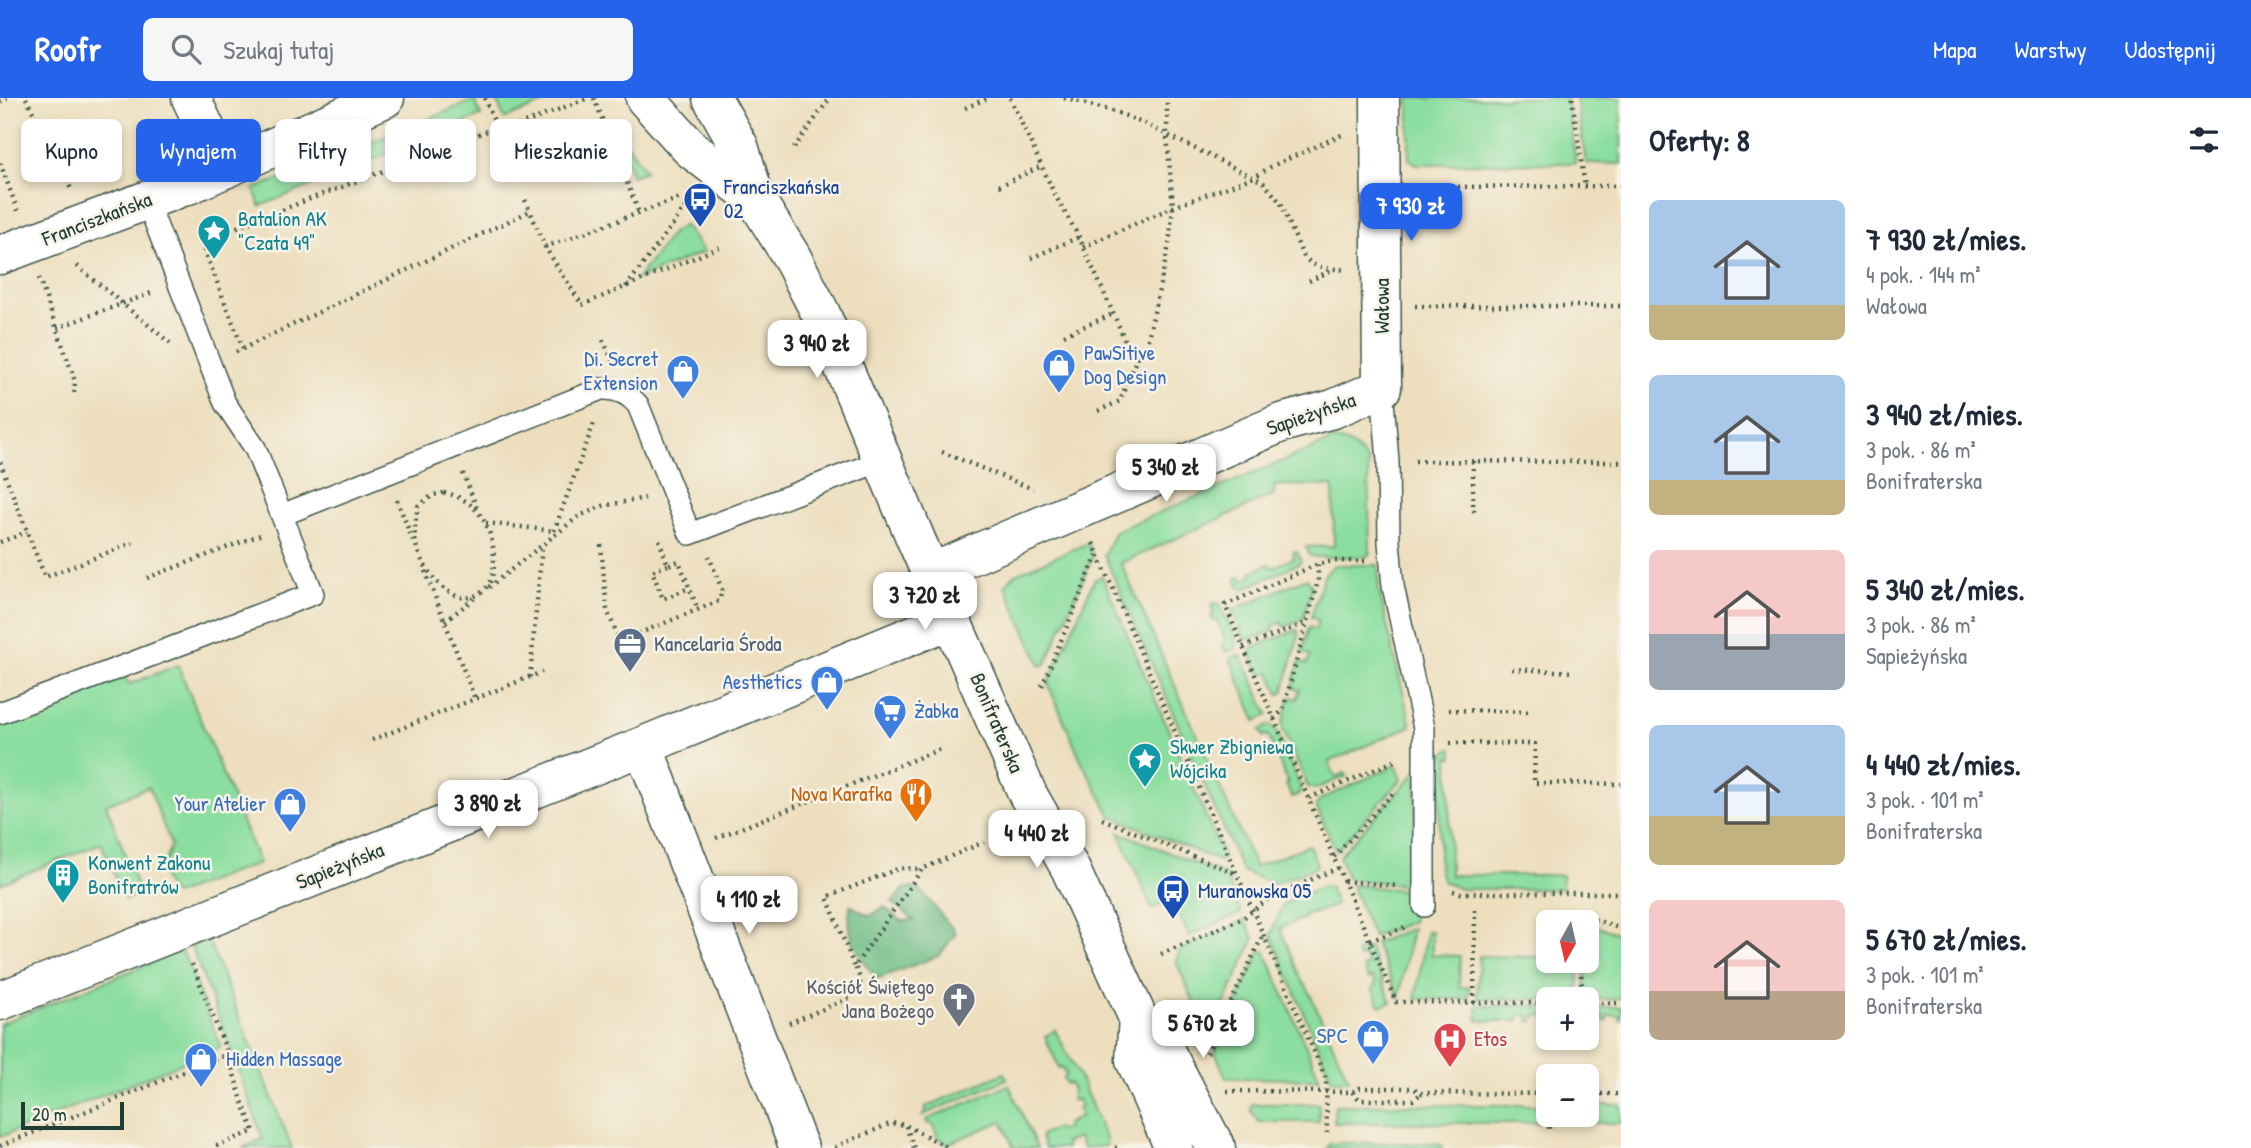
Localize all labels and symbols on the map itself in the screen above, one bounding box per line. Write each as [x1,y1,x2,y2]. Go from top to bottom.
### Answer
place label: Franciszkańska 02 [723,172,839,225]
bus stop icon: Franciszkańska 02 [681,180,719,229]
street label: Franciszkańska [37,184,156,253]
pin: 7 930 zł [1339,184,1483,243]
place label: Batalion AK "Czata 49" [238,204,327,257]
place icon: Batalion AK "Czata 49" [195,212,233,261]
street label: Wałowa [1367,278,1396,334]
pin: 3 940 zł [745,320,889,380]
place label: PawSitive Dog Design [1084,338,1167,391]
place label: Di. Secret Extension [583,344,659,397]
shop icon: PawSitive Dog Design [1040,346,1078,395]
shop icon: Di. Secret Extension [664,352,702,401]
street label: Sapieżyńska [1262,385,1359,442]
pin: 5 340 zł [1094,444,1238,504]
pin: 3 720 zł [853,573,997,632]
office icon: Kancelaria Środa [611,625,649,674]
place label: Kancelaria Środa [654,629,782,658]
shop icon: Aesthetics [808,663,846,712]
place label: Aesthetics [723,667,802,696]
street label: Bonifraterska [963,668,1031,777]
supermarket icon: Żabka [871,692,909,741]
place label: Żabka [914,696,958,725]
place label: Skwer Zbigniewa Wójcika [1170,732,1293,785]
place icon: Skwer Zbigniewa Wójcika [1126,740,1164,789]
restaurant icon: Nova Karafka [897,775,935,824]
place label: Nova Karafka [791,779,892,808]
pin: 3 890 zł [416,780,560,840]
shop icon: Your Atelier [271,785,309,834]
place label: Your Atelier [174,789,266,818]
pin: 4 440 zł [965,810,1109,870]
street label: Sapieżyńska [292,835,388,896]
place label: Konwent Zakonu Bonifratrów [88,848,211,901]
building icon: Konwent Zakonu Bonifratrów [44,856,82,905]
bus stop icon: Muranowska 05 [1154,872,1192,921]
pin: 4 110 zł [677,876,821,936]
place label: Muranowska 05 [1198,876,1311,905]
north arrow [1536,910,1600,973]
place label: Kościół Świętego Jana Bożego [807,972,934,1025]
church icon: Kościół Świętego Jana Bożego [940,980,978,1029]
pin: 5 670 zł [1131,1000,1275,1060]
shop icon: SPC [1354,1017,1392,1066]
hospital icon: Etos [1431,1020,1469,1069]
place label: SPC [1317,1021,1348,1050]
place label: Etos [1474,1024,1507,1053]
shop icon: Hidden Massage [182,1040,220,1089]
place label: Hidden Massage [226,1044,342,1073]
scale bar [21,1099,124,1131]

